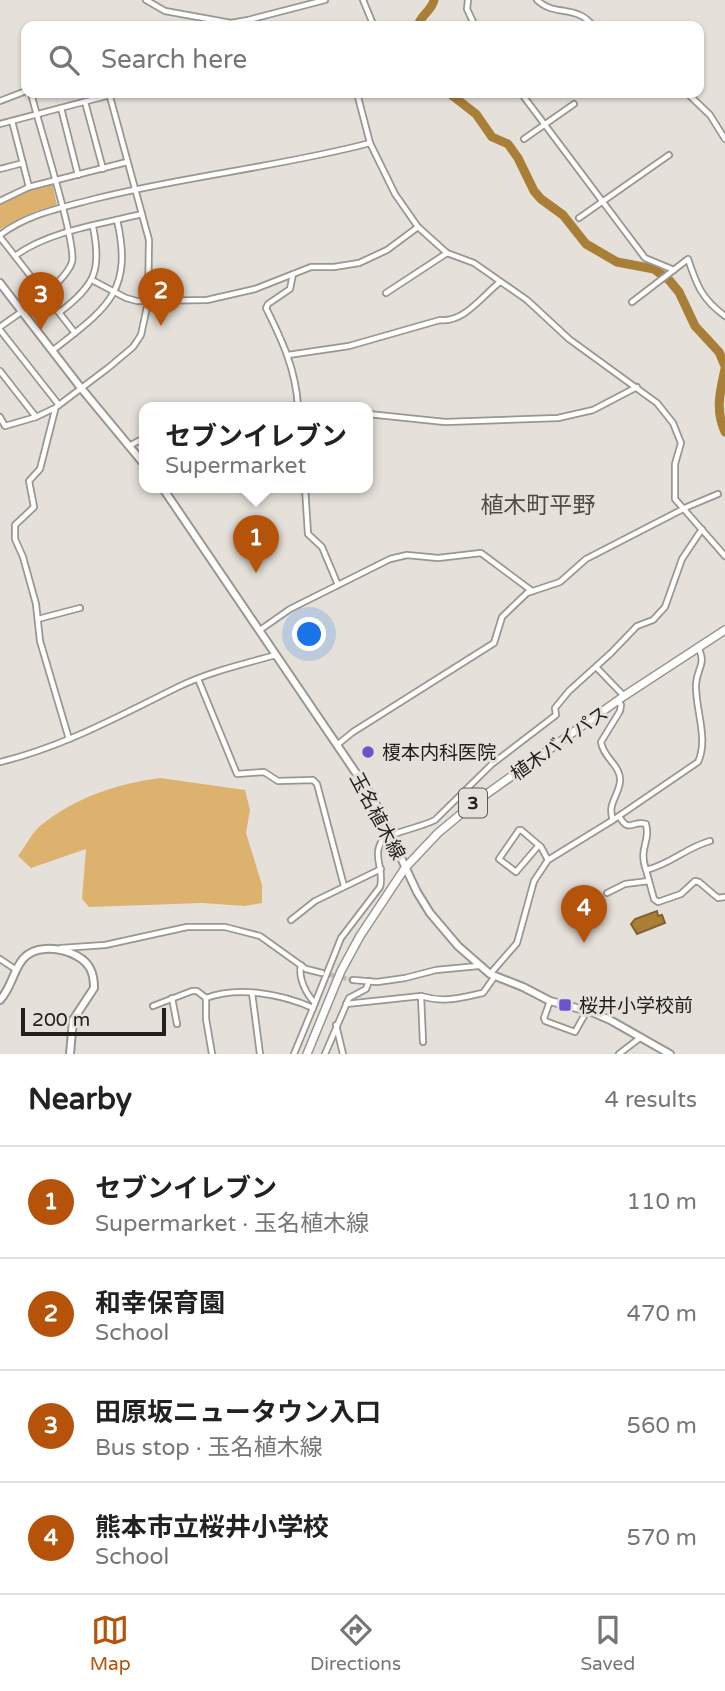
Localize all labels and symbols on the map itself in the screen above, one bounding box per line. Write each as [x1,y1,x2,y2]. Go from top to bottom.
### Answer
pin: 2 [138,268,184,326]
pin: 3 [18,272,64,330]
district label: 植木町平野 [481,492,596,520]
pin: 1 [233,515,279,573]
your location [292,617,326,651]
street label: 植木バイパス [507,702,612,785]
place label: 榎本内科医院 [382,742,496,764]
marker: 榎本内科医院 [360,744,376,760]
street label: 玉名植木線 [345,769,409,864]
road number: 3 [459,788,487,818]
pin: 4 [561,885,607,943]
place label: 桜井小学校前 [579,995,693,1017]
marker: 桜井小学校前 [557,997,573,1013]
scale bar [21,1005,166,1037]

